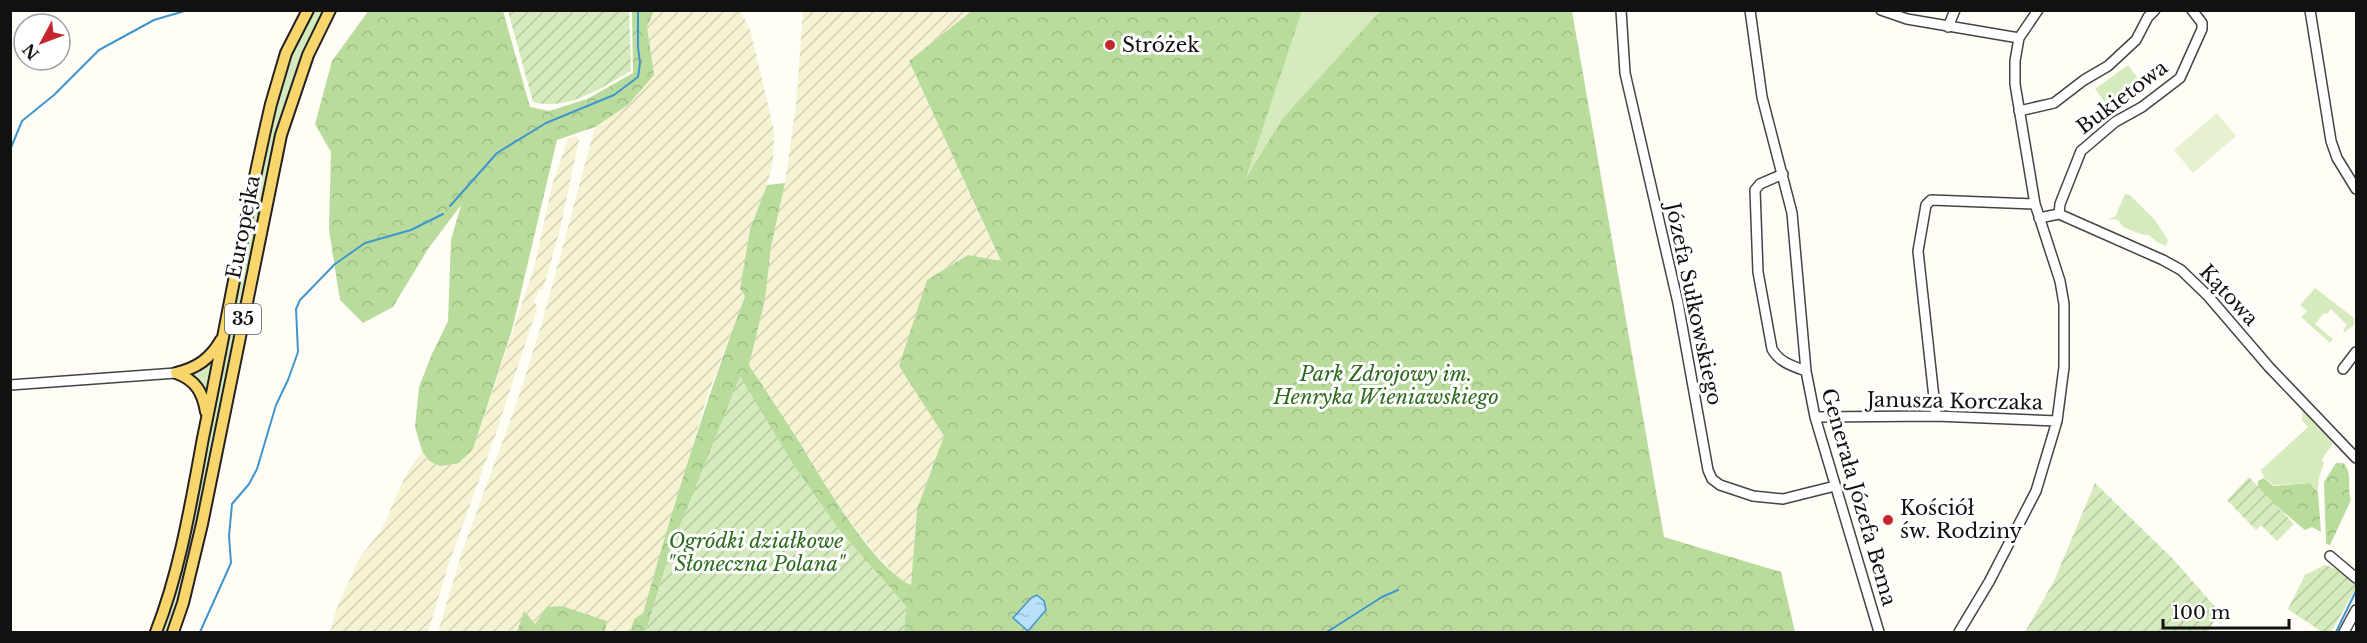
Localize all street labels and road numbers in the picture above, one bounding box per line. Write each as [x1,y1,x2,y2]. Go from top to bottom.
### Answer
street label: Bukietowa [2072,55,2173,139]
street label: Europejka [221,172,265,281]
street label: Józefa Sułkowskiego [1660,198,1727,407]
street label: Kątowa [2195,259,2264,331]
road number: 35 [225,304,261,334]
street label: Generała Józefa Bema [1816,386,1902,609]
street label: Janusza Korczaka [1864,387,2044,415]

